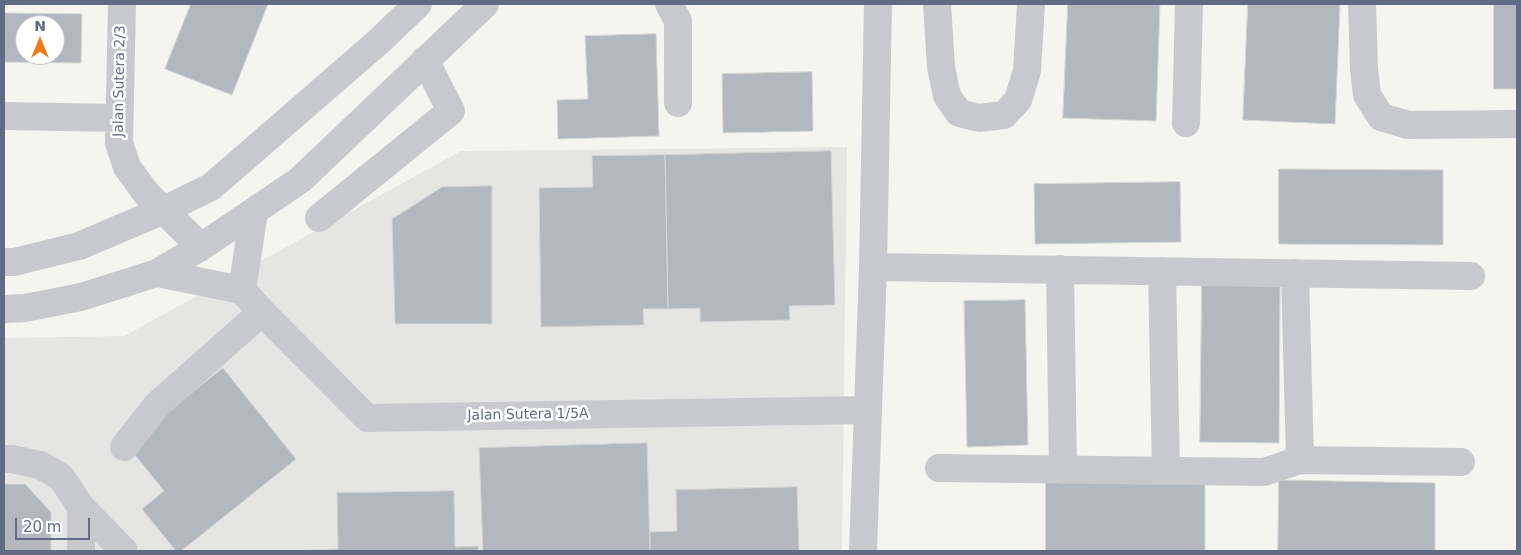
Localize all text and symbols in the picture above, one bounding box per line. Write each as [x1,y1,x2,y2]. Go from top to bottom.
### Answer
north arrow [15,15,65,65]
text: N [34,18,46,34]
street label: Jalan Sutera 2/3 [111,25,129,137]
street label: Jalan Sutera 1/5A [467,406,589,424]
scale bar [18,508,92,540]
text: 20 m [23,518,61,536]

